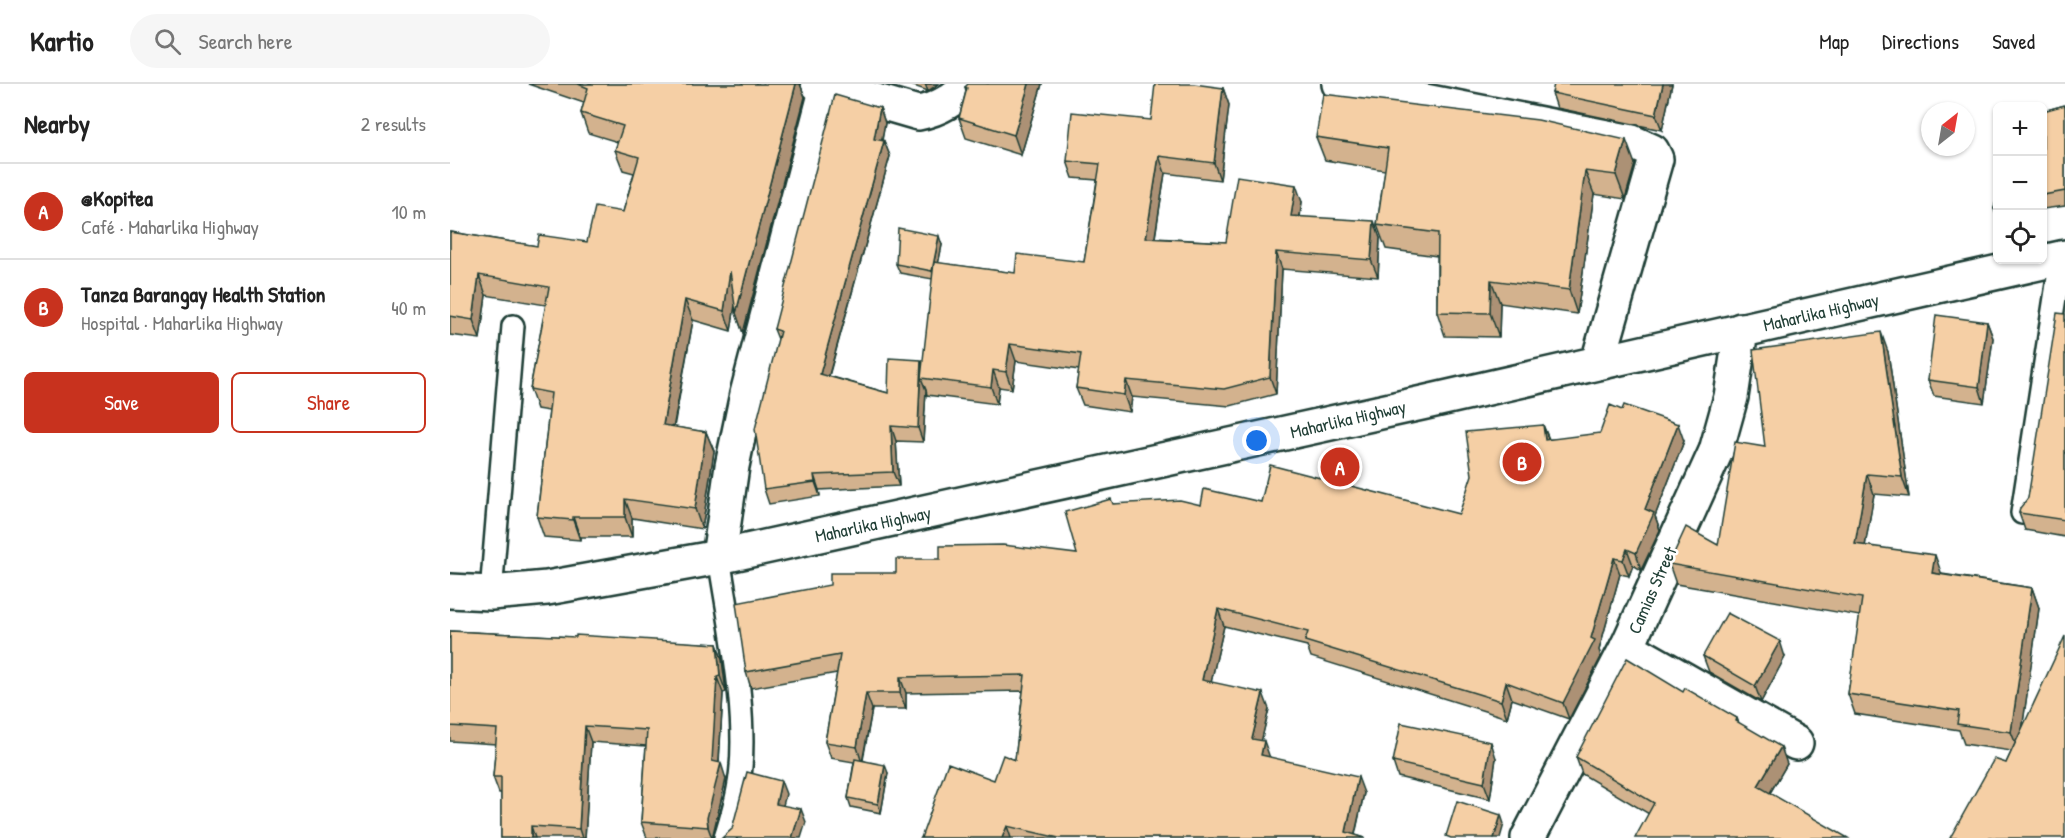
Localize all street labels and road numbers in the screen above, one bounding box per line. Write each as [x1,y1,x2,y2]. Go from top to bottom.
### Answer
street label: Maharlika Highway [1761,286,1882,337]
street label: Maharlika Highway [1288,393,1409,444]
street label: Maharlika Highway [813,499,934,548]
street label: Camias Street [1622,542,1683,638]

